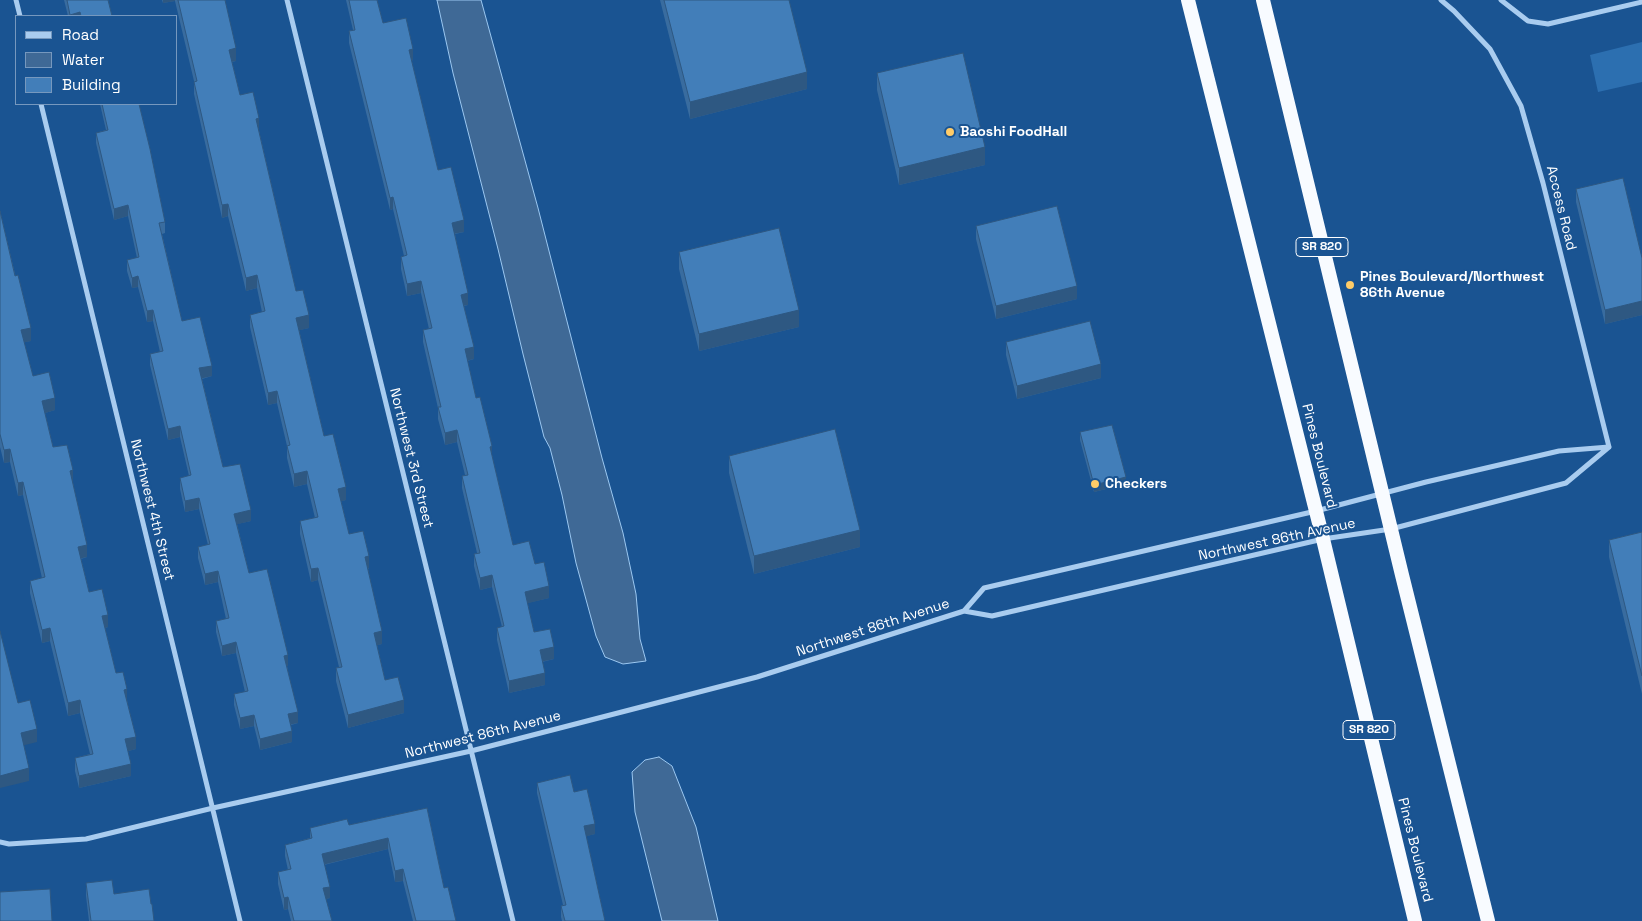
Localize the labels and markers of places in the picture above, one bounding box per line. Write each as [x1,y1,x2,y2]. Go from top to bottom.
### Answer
place label: Baoshi FoodHall [960,124,1067,140]
marker: Baoshi FoodHall [944,126,956,138]
place label: Pines Boulevard/Northwest 86th Avenue [1360,269,1544,302]
marker: Pines Boulevard/Northwest 86th Avenue [1344,279,1356,291]
place label: Checkers [1105,476,1167,492]
marker: Checkers [1089,478,1101,490]

